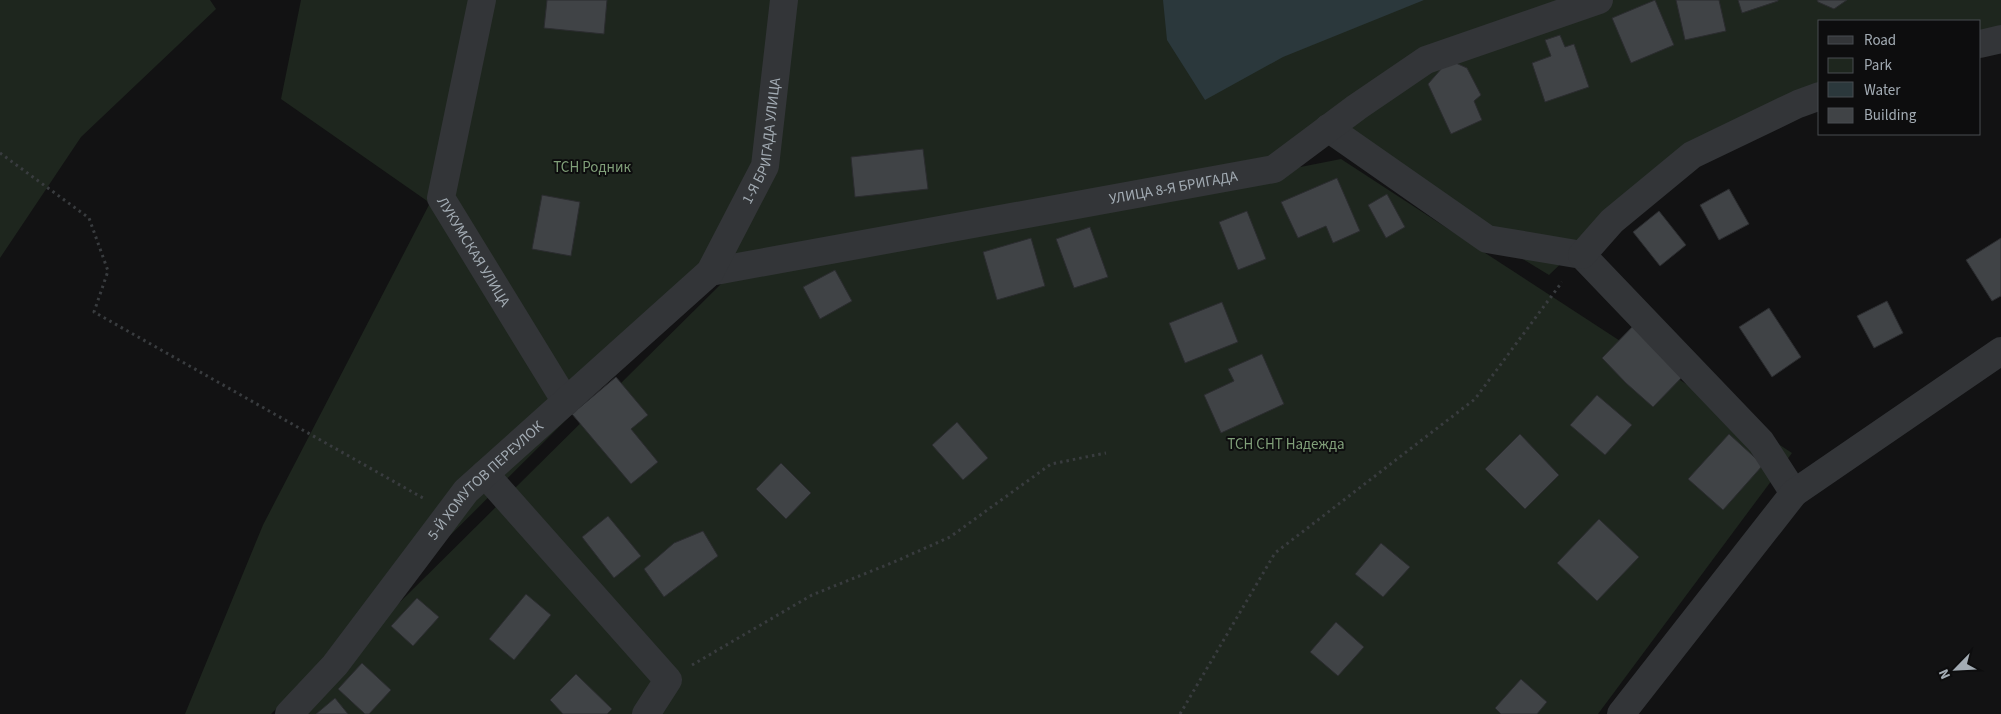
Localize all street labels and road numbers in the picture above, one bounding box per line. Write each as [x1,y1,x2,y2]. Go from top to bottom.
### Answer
street label: 1-Я БРИГАДА УЛИЦА [737,76,786,208]
street label: УЛИЦА 8-Я БРИГАДА [1108,166,1240,210]
street label: ЛУКУМСКАЯ УЛИЦА [432,193,516,312]
street label: 5-Й ХОМУТОВ ПЕРЕУЛОК [423,416,549,545]

